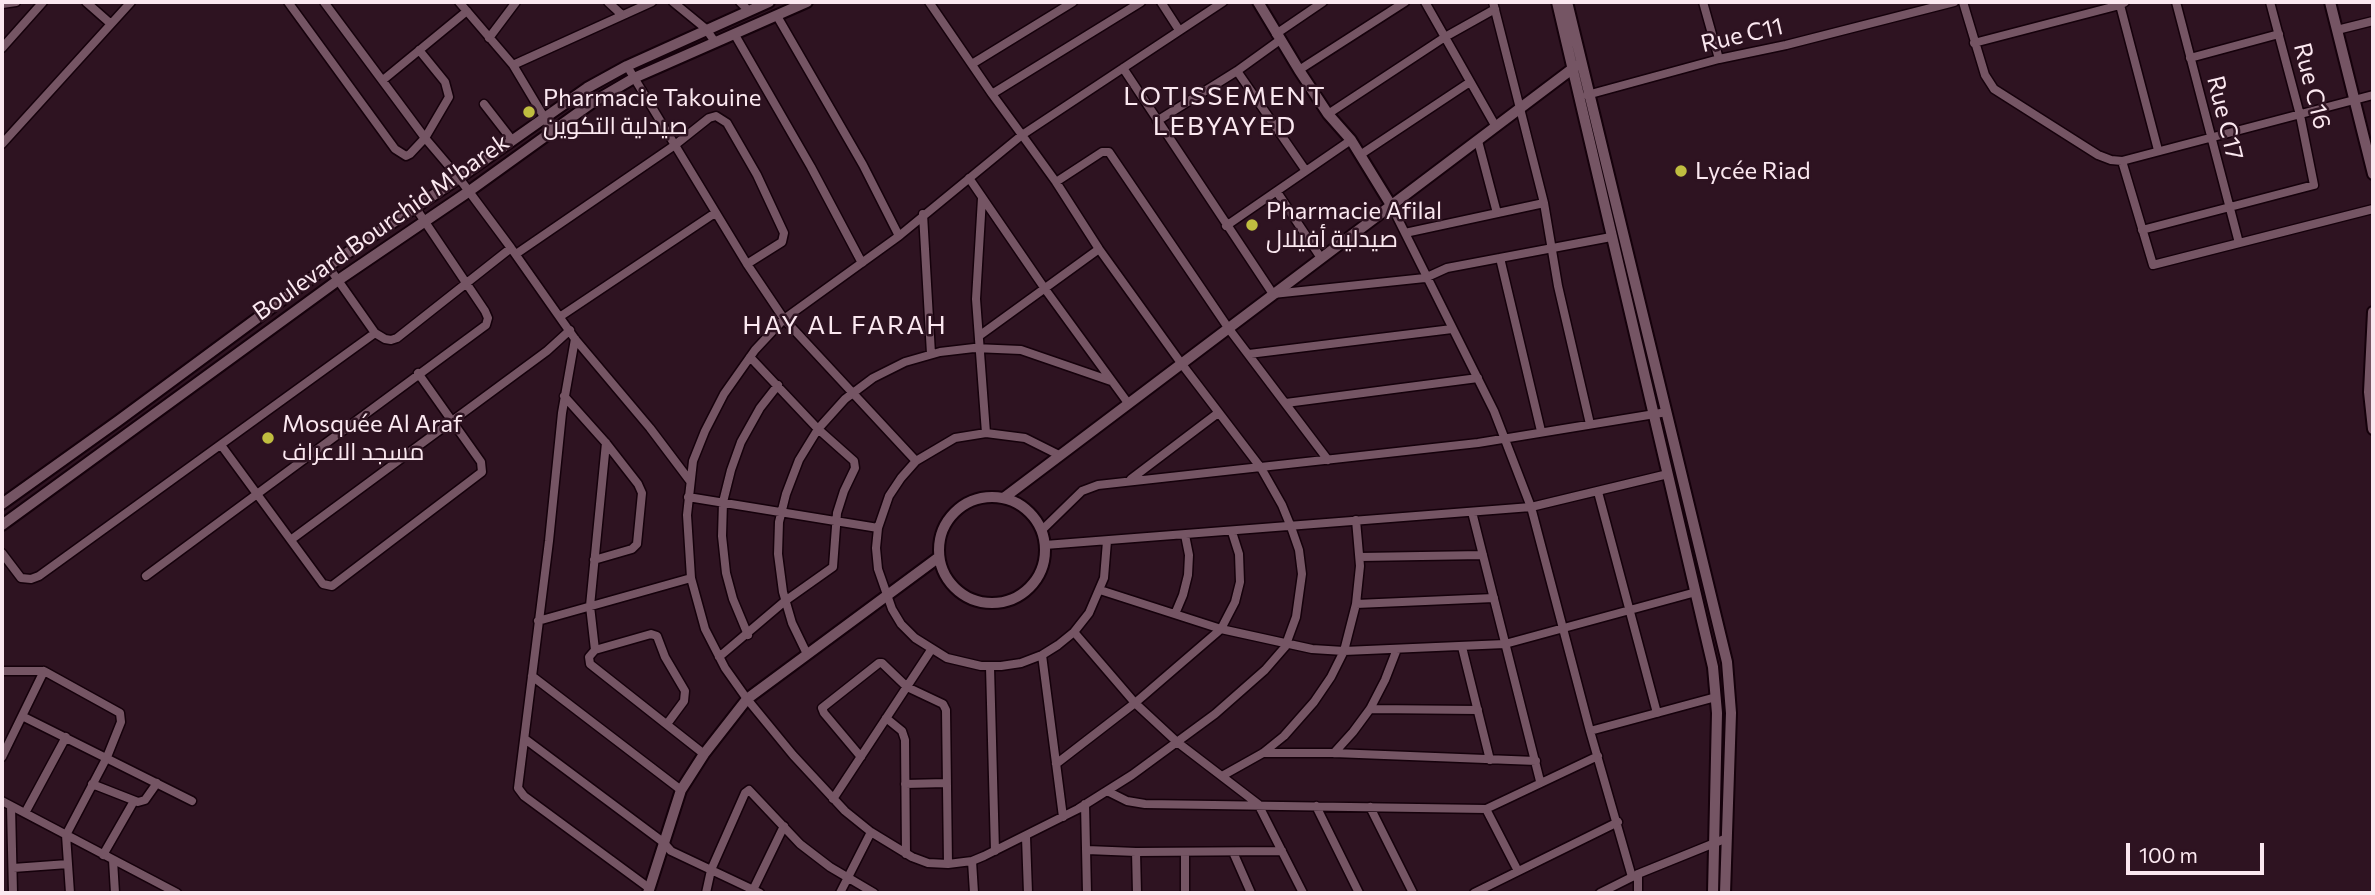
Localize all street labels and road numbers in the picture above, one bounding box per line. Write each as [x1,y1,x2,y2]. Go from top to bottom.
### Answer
street label: Rue C11 [1698,12,1786,58]
street label: Rue C16 [2287,40,2337,132]
street label: Rue C17 [2201,73,2249,163]
street label: Boulevard Bourchid M'barek [247,127,515,327]

